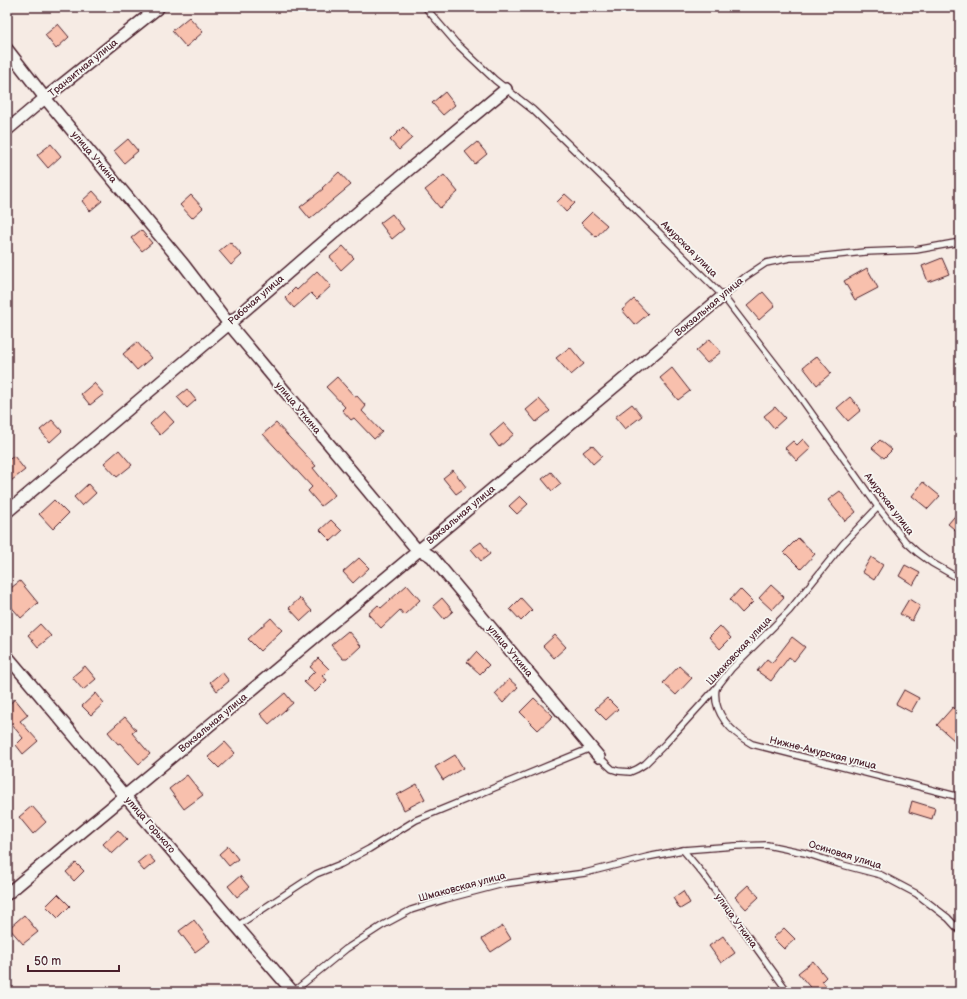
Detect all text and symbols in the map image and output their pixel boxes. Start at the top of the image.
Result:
street label: Транзитная улица [46,36,120,100]
street label: улица Уткина [69,129,119,185]
street label: Амурская улица [658,218,720,280]
street label: Рабочая улица [226,272,286,327]
street label: Вокзальная улица [672,275,746,339]
street label: улица Уткина [273,380,323,436]
street label: Амурская улица [861,470,916,538]
street label: Вокзальная улица [424,483,498,547]
street label: Шмаковская улица [704,614,774,688]
street label: улица Уткина [485,623,535,679]
street label: Вокзальная улица [176,691,250,755]
street label: Нижне-Амурская улица [768,734,878,772]
street label: улица Горького [122,794,178,856]
street label: Осиновая улица [807,838,883,872]
street label: Шмаковская улица [417,870,507,904]
street label: улица Уткина [712,892,760,950]
scale bar [28,947,119,973]
text: 50 m [34,954,61,969]

